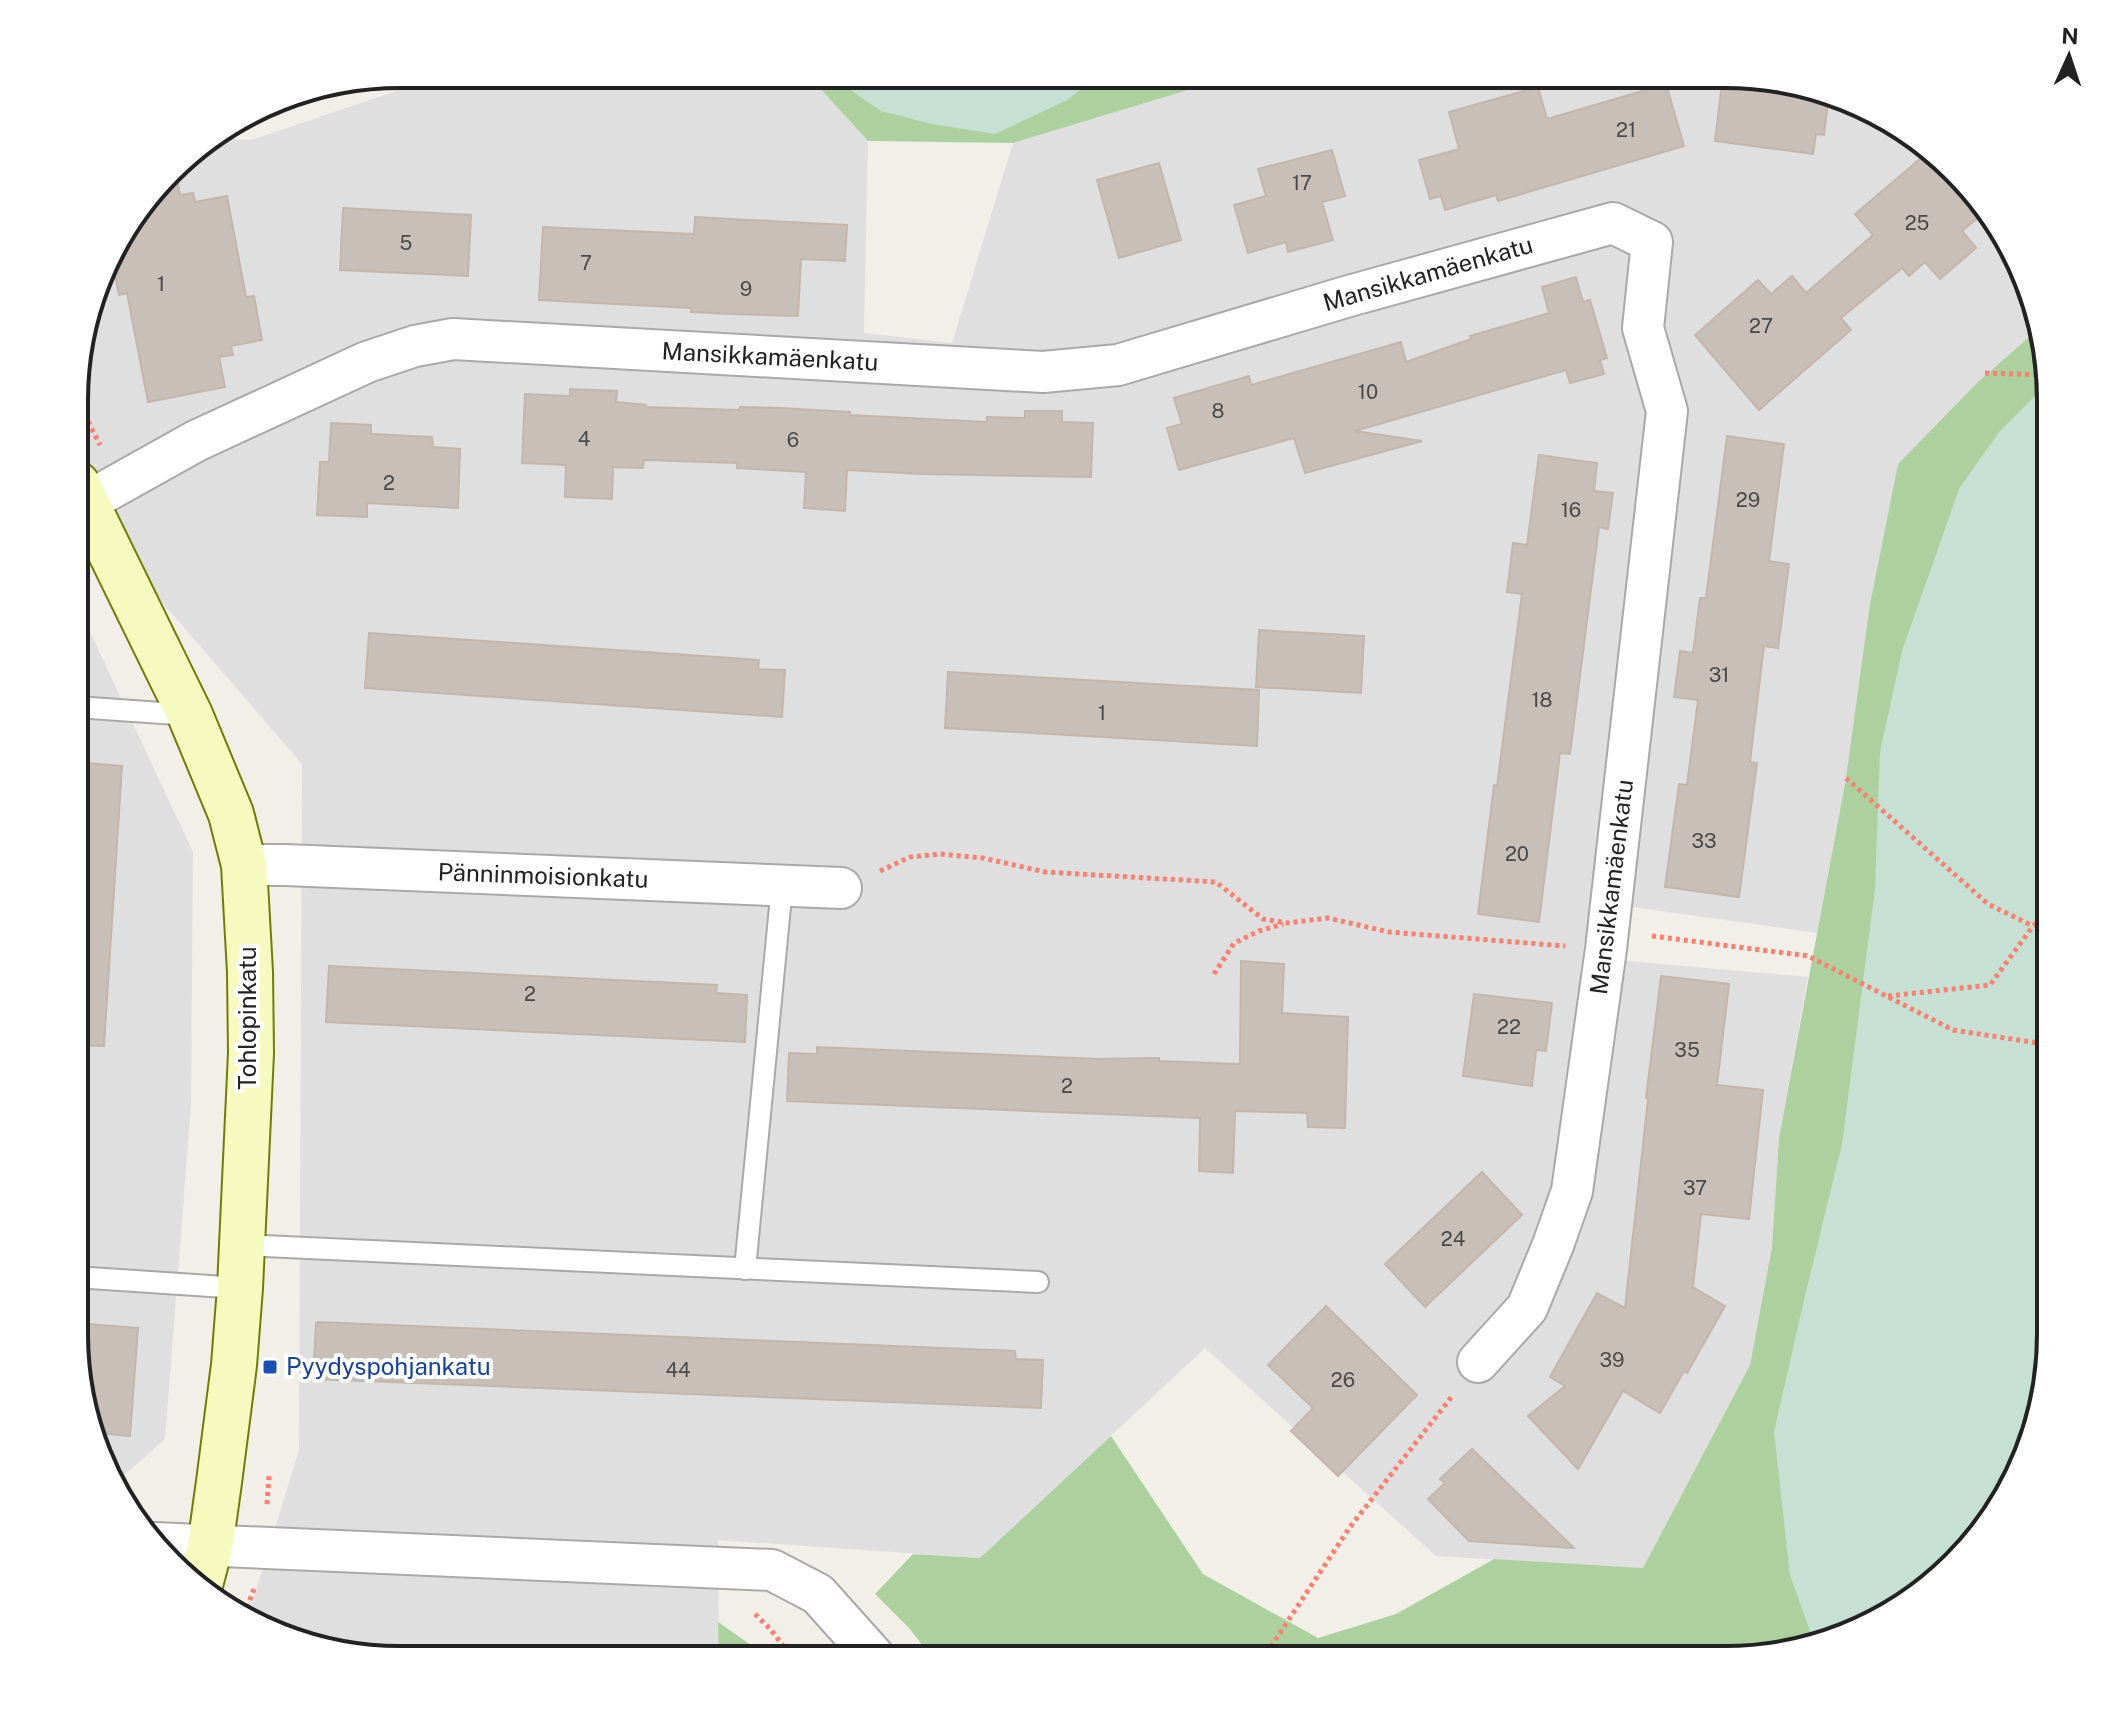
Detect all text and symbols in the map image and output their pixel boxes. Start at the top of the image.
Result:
north arrow [2029,16,2109,96]
text: N [2061,23,2079,49]
house number: 21 [1616,118,1636,142]
house number: 17 [1292,171,1312,195]
house number: 25 [1905,211,1929,235]
street label: Mansikkamäenkatu [1320,230,1536,316]
house number: 5 [400,231,412,255]
house number: 7 [580,251,592,275]
house number: 1 [157,272,165,296]
house number: 9 [740,277,752,301]
house number: 27 [1749,314,1773,338]
street label: Mansikkamäenkatu [661,336,879,376]
house number: 10 [1358,380,1378,404]
house number: 8 [1212,399,1224,423]
house number: 4 [578,427,590,451]
house number: 6 [787,428,799,452]
house number: 2 [383,471,395,495]
house number: 29 [1736,488,1760,512]
house number: 16 [1561,498,1581,522]
house number: 31 [1709,663,1729,687]
house number: 18 [1531,688,1553,712]
house number: 1 [1098,701,1106,725]
street label: Mansikkamäenkatu [1584,778,1638,996]
house number: 33 [1691,829,1717,853]
house number: 20 [1505,842,1529,866]
street label: Pänninmoisionkatu [437,857,649,893]
street label: Tohlopinkatu [233,946,261,1090]
house number: 2 [524,982,536,1006]
house number: 22 [1497,1015,1521,1039]
house number: 35 [1674,1038,1700,1062]
house number: 2 [1061,1074,1073,1098]
house number: 37 [1683,1176,1707,1200]
house number: 24 [1441,1227,1465,1251]
house number: 39 [1600,1348,1624,1372]
place label: Pyydyspohjankatu [286,1352,491,1380]
marker: Pyydyspohjankatu [261,1358,279,1376]
house number: 44 [665,1358,691,1382]
house number: 26 [1331,1368,1355,1392]

